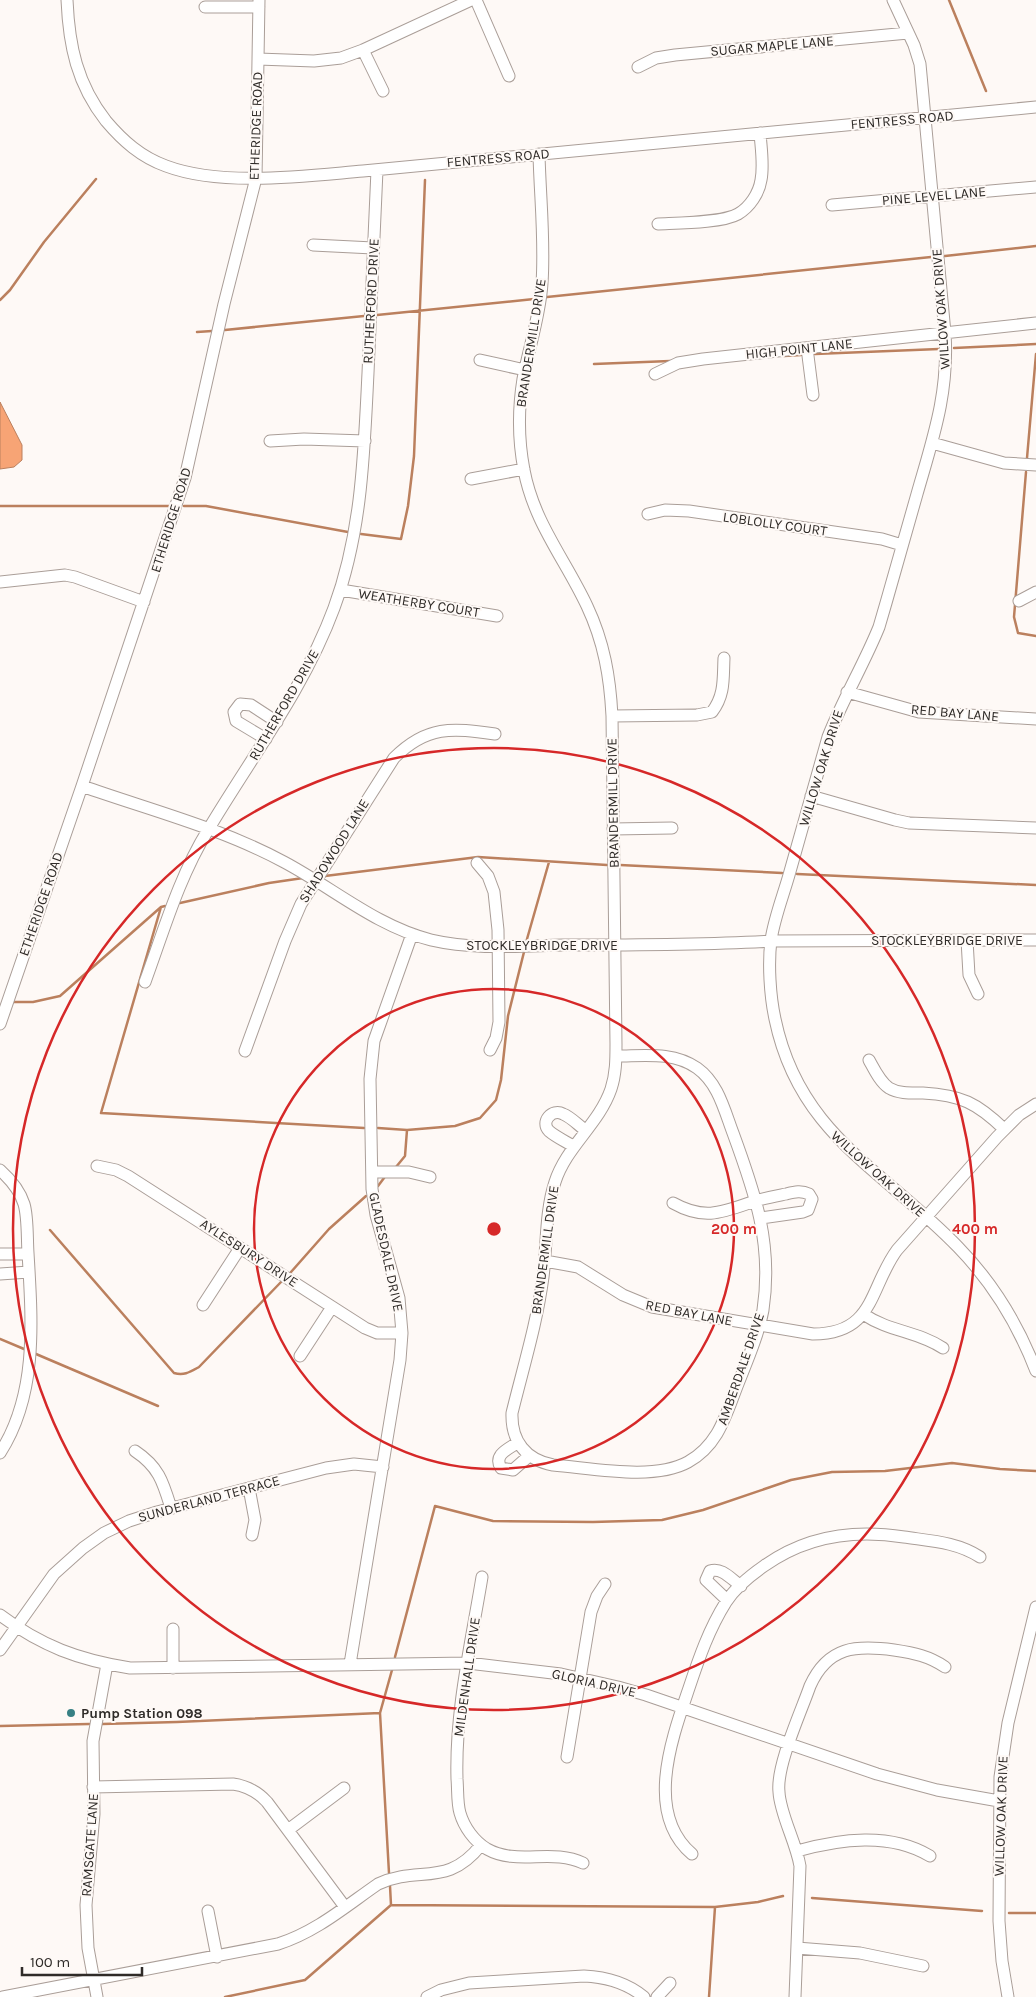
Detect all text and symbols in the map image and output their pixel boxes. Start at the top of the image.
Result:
street label: SUGAR MAPLE LANE [710,32,834,60]
street label: ETHERIDGE ROAD [246,71,266,181]
street label: FENTRESS ROAD [850,107,954,133]
street label: FENTRESS ROAD [446,145,550,171]
street label: PINE LEVEL LANE [881,183,987,209]
street label: RUTHERFORD DRIVE [359,238,383,364]
street label: WILLOW OAK DRIVE [928,248,954,370]
street label: BRANDERMILL DRIVE [512,277,550,409]
street label: HIGH POINT LANE [745,335,853,363]
street label: ETHERIDGE ROAD [147,465,195,575]
street label: LOBLOLLY COURT [722,508,828,540]
street label: WEATHERBY COURT [357,585,481,621]
street label: RUTHERFORD DRIVE [245,646,323,764]
street label: RED BAY LANE [910,701,1000,725]
street label: WILLOW OAK DRIVE [795,708,847,828]
street label: BRANDERMILL DRIVE [603,738,623,868]
street label: SHADOWOOD LANE [295,796,373,906]
street label: ETHERIDGE ROAD [15,850,67,958]
street label: STOCKLEYBRIDGE DRIVE [871,932,1023,949]
street label: STOCKLEYBRIDGE DRIVE [466,937,618,954]
street label: WILLOW OAK DRIVE [827,1127,929,1221]
street label: BRANDERMILL DRIVE [528,1184,562,1316]
street label: GLADESDALE DRIVE [365,1191,407,1313]
street label: AYLESBURY DRIVE [197,1215,301,1291]
centre of rings [485,1220,503,1238]
text: 200 m [711,1220,757,1238]
text: 400 m [952,1220,998,1238]
street label: RED BAY LANE [644,1296,734,1330]
street label: AMBERDALE DRIVE [714,1311,768,1427]
street label: SUNDERLAND TERRACE [136,1472,282,1526]
street label: MILDENHALL DRIVE [450,1616,484,1738]
street label: GLORIA DRIVE [550,1665,638,1701]
place label: Pump Station 098 [81,1705,203,1722]
marker: Pump Station 098 [65,1707,77,1719]
street label: WILLOW OAK DRIVE [990,1755,1012,1877]
street label: RAMSGATE LANE [78,1793,102,1897]
scale bar [22,1944,142,1976]
text: 100 m [30,1953,70,1971]

